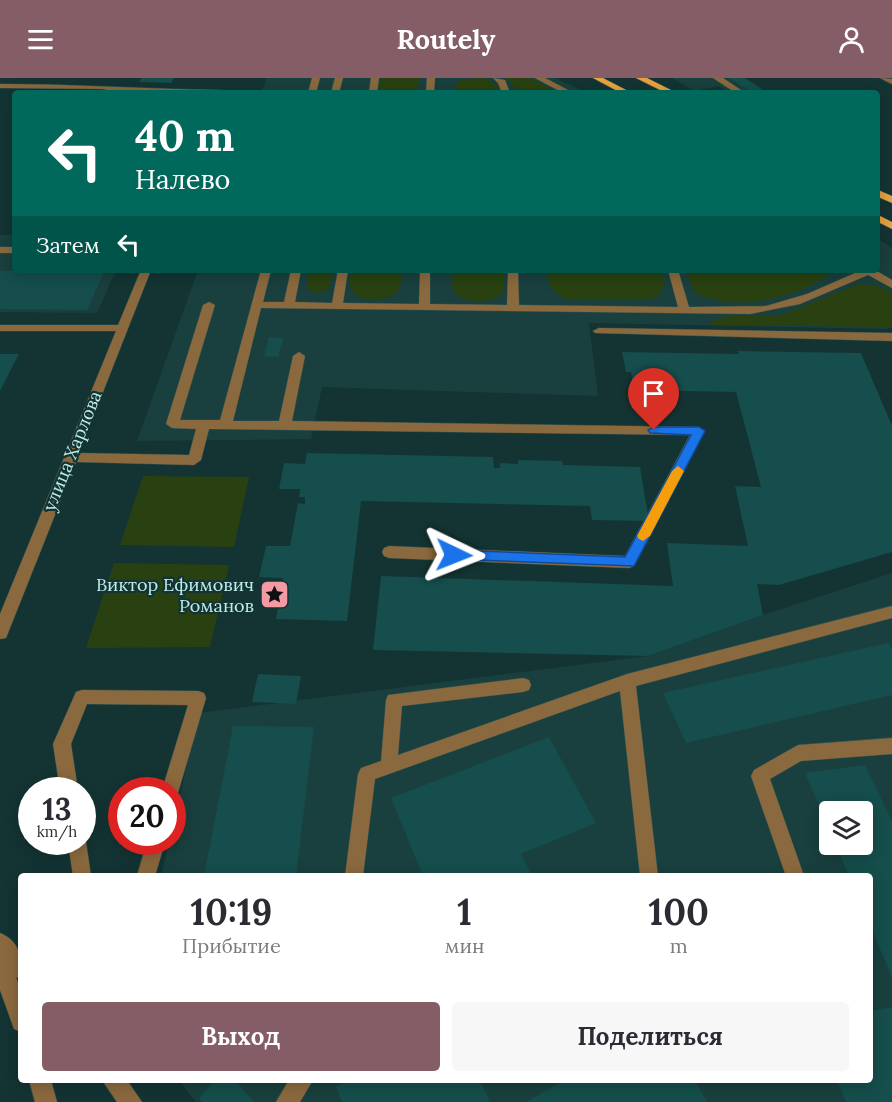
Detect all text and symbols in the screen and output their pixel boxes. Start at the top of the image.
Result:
text: Routely [397,22,495,56]
icon: menu [24,23,57,56]
icon: person [835,23,868,56]
text: 40 m [135,109,234,163]
icon: left [36,114,114,192]
text: Налево [135,162,230,196]
icon: left [112,228,145,261]
text: Затем [36,231,100,259]
pin [628,368,679,430]
icon: arrive [637,377,670,410]
street label: улица Харлова [37,387,107,515]
position arrow [422,523,486,587]
place label: Виктор Ефимович Романов [96,573,254,617]
place icon: Виктор Ефимович Романов [259,578,291,610]
speed limit sign: 20 [108,777,186,855]
text: 13 [43,790,71,828]
map controls [819,801,873,855]
button: layers [819,801,873,855]
text: km/h [37,822,77,841]
text: 10:19 [190,889,272,935]
text: 1 [457,889,472,935]
text: 100 [649,889,709,935]
text: Прибытие [182,933,281,958]
text: мин [445,933,485,958]
text: m [670,933,688,958]
button: Выход [42,1002,440,1071]
button: Поделиться [452,1002,849,1071]

